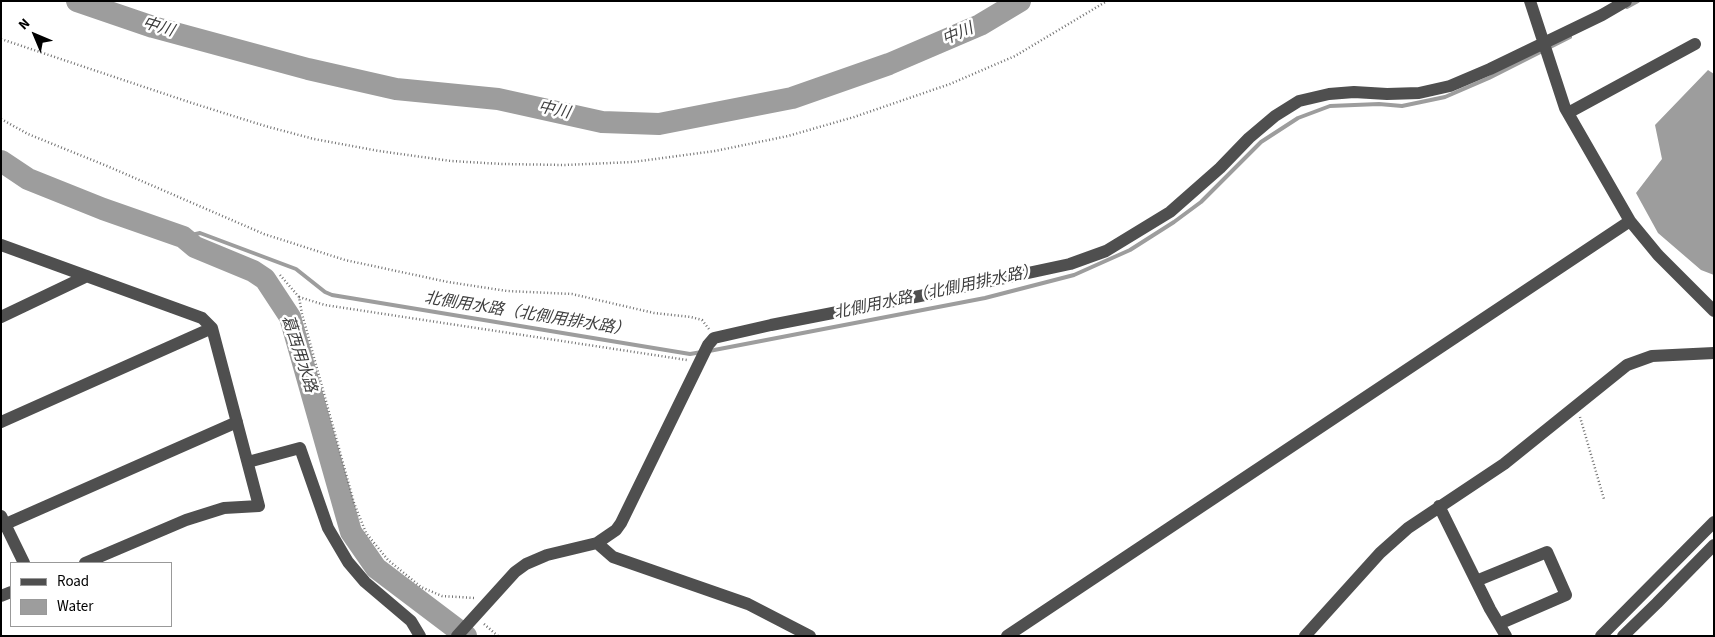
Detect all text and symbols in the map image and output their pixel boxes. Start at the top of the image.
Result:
north arrow [10,10,60,60]
text: N [14,14,35,35]
water label: 中川 [140,14,176,42]
water label: 中川 [940,20,976,50]
water label: 中川 [536,98,572,124]
water label: 北側用水路（北側用排水路） [832,262,1040,324]
water label: 北側用水路（北側用排水路） [423,289,631,341]
water label: 葛西用水路 [277,313,319,395]
legend [10,562,172,627]
text: Road [57,571,89,592]
text: Water [57,596,93,617]

